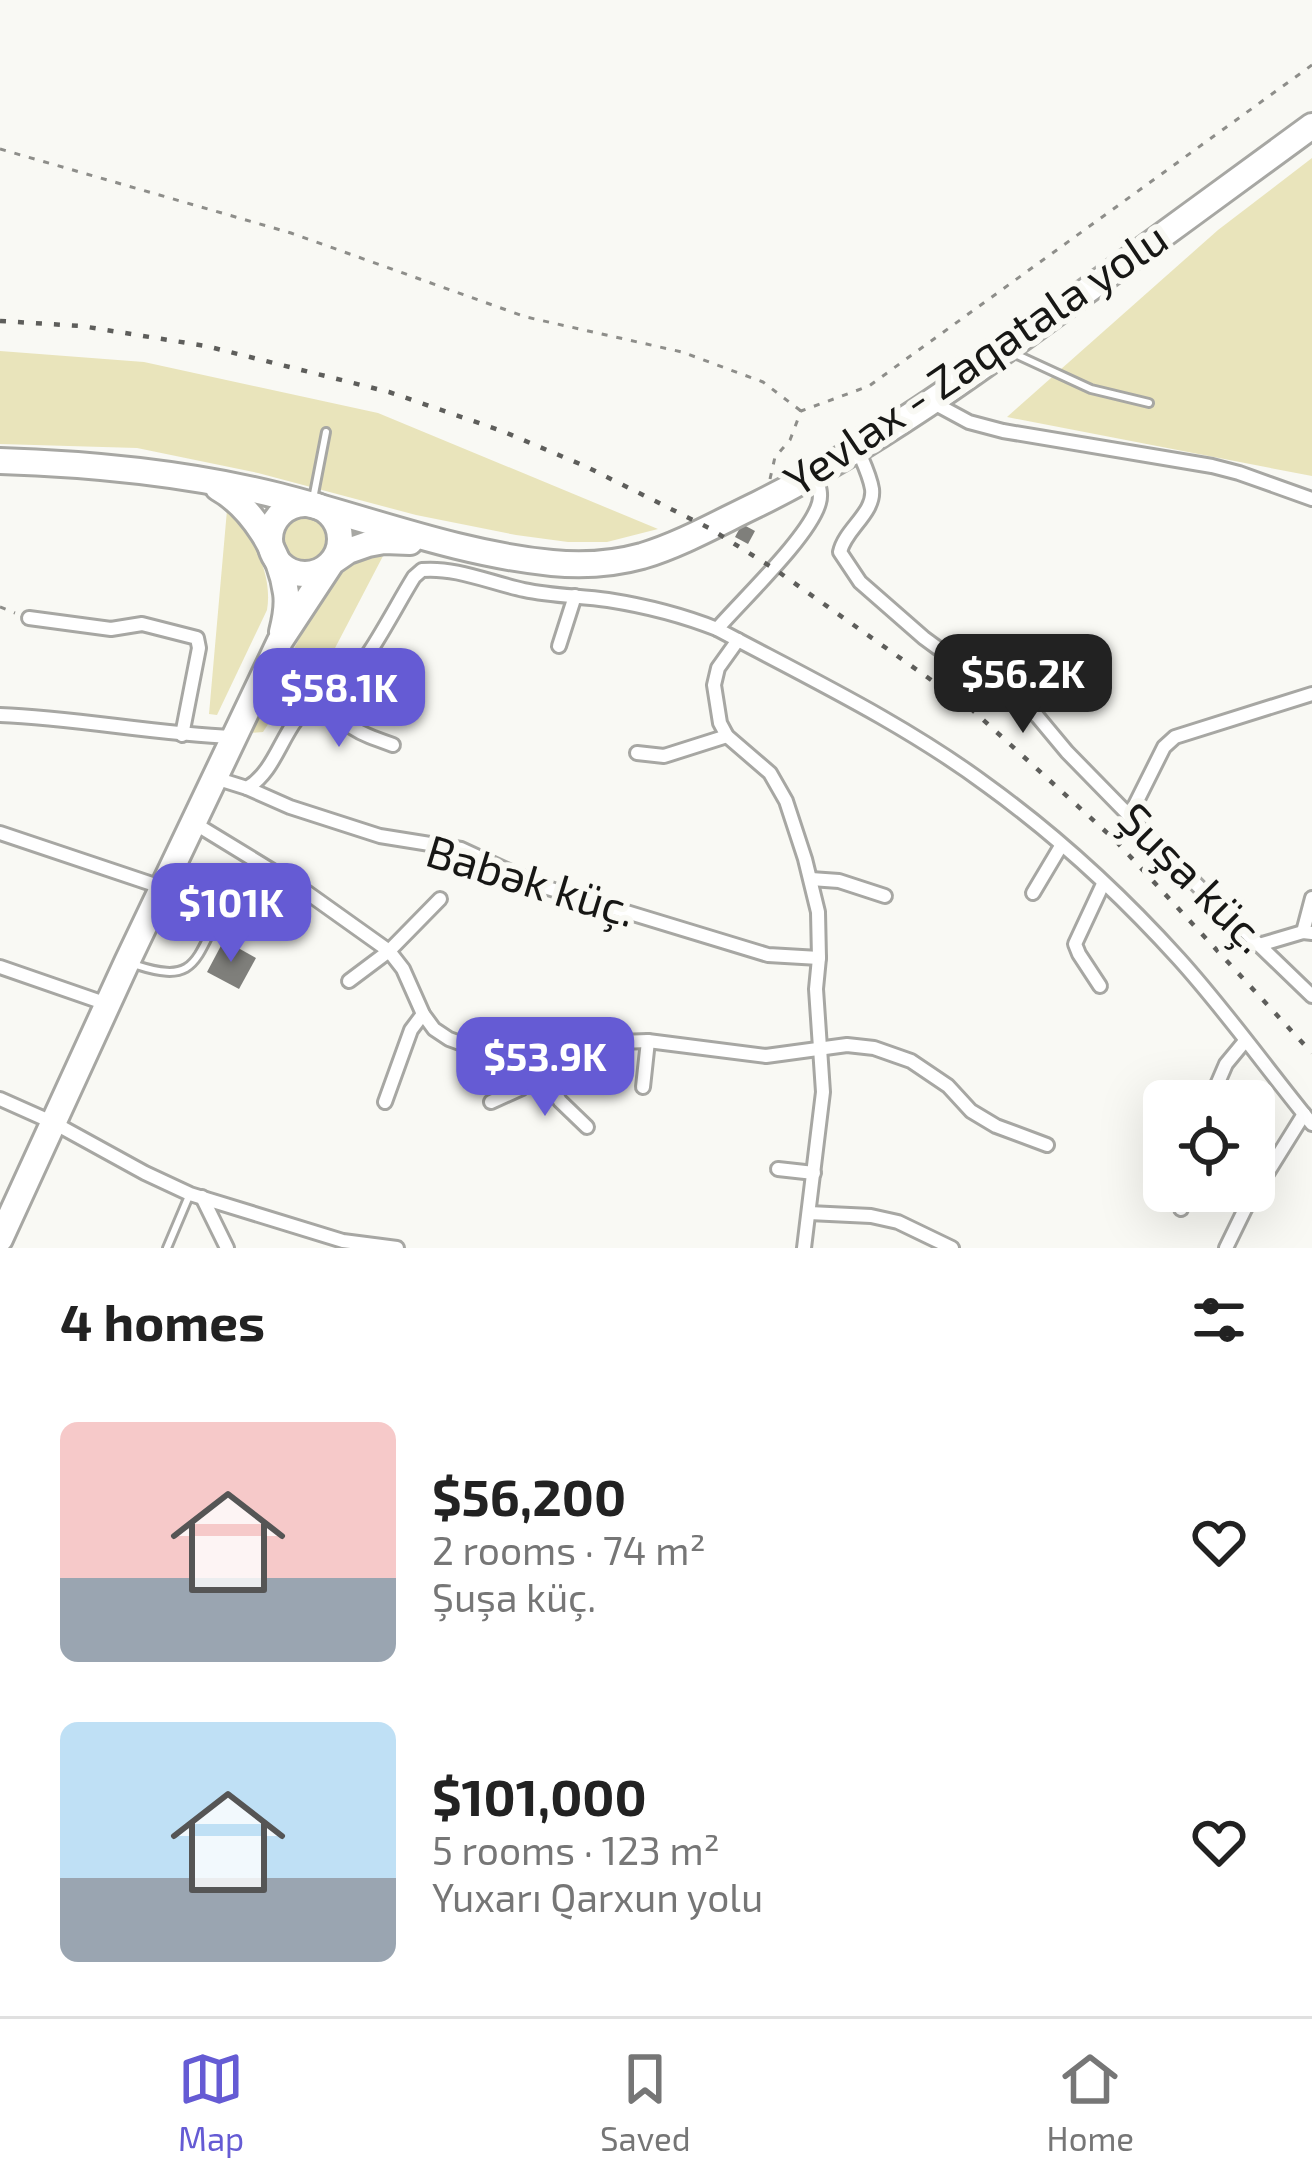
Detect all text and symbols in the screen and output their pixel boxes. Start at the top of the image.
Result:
street label: Yevlax - Zaqatala yolu [773,209,1177,506]
pin: $56.2K [925,634,1121,736]
pin: $58.1K [241,648,437,750]
text: $56.2K [961,649,1085,696]
text: $58.1K [280,663,398,710]
street label: Şuşa küç. [1106,791,1280,965]
street label: Babək küç. [420,822,643,939]
pin: $101K [147,863,315,965]
text: $101K [178,878,284,925]
pin: $53.9K [447,1017,643,1119]
text: $53.9K [483,1032,607,1079]
map controls [1143,1080,1275,1212]
button: locate [1143,1080,1275,1212]
icon: filters [1186,1287,1252,1353]
text: 4 homes [60,1290,265,1351]
text: $56,200 [432,1465,626,1526]
icon: home [156,1470,300,1614]
icon: heart [1186,1509,1252,1575]
text: 2 rooms · 74 m² [432,1526,706,1573]
text: Şuşa küç. [432,1573,596,1620]
text: $101,000 [432,1765,647,1826]
icon: home [156,1770,300,1914]
icon: heart [1186,1809,1252,1875]
text: 5 rooms · 123 m² [432,1826,720,1873]
text: Yuxarı Qarxun yolu [432,1873,763,1920]
tab: Map [178,2046,244,2158]
tab: Saved [600,2046,691,2158]
tab: Home [1047,2046,1134,2158]

